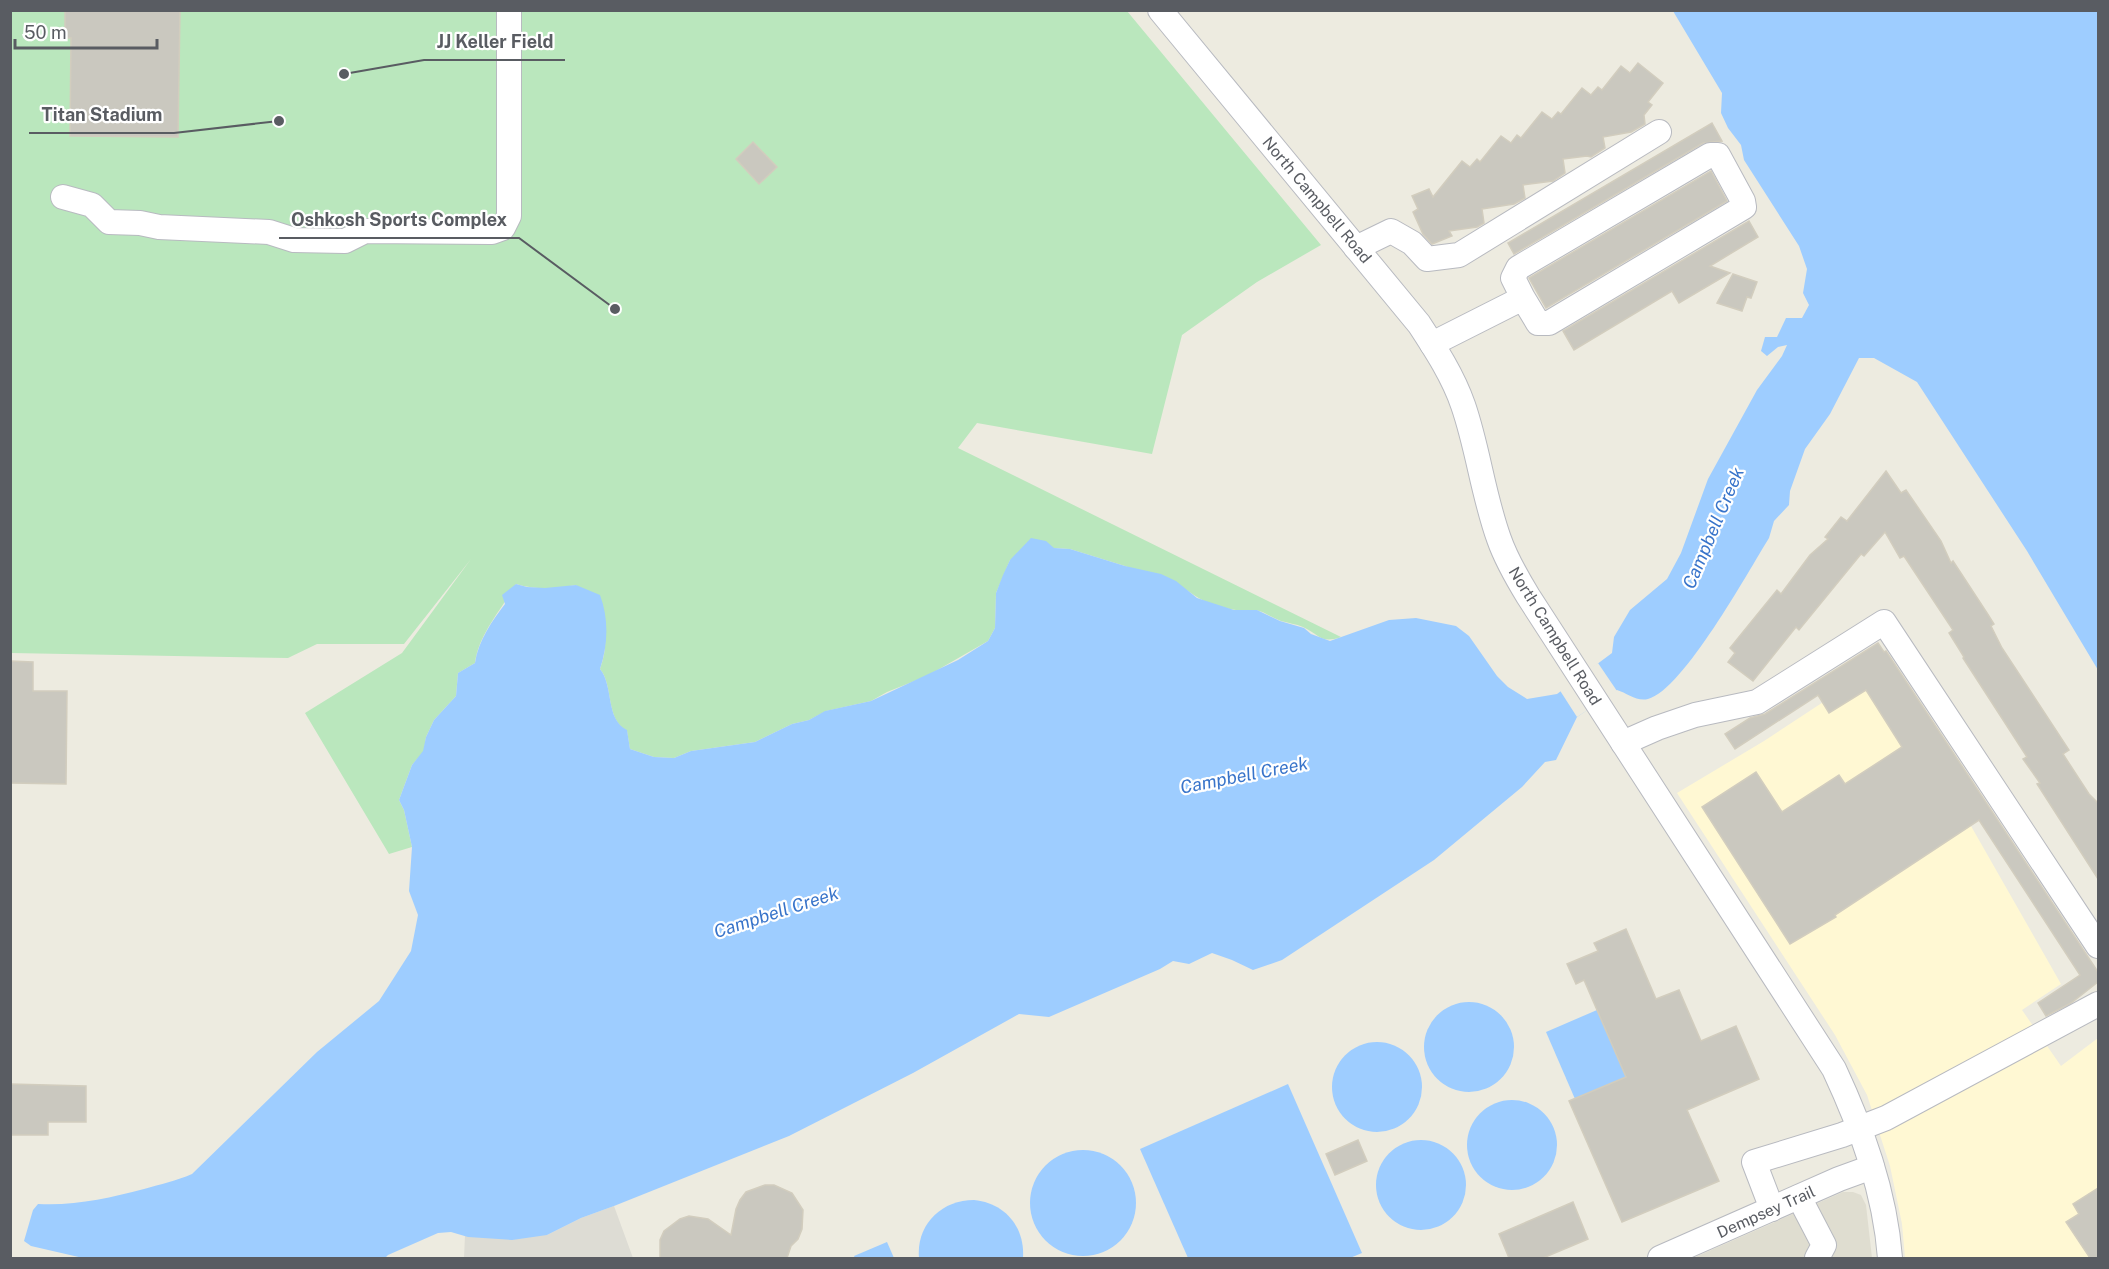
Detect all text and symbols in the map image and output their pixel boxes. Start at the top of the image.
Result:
scale bar [15,12,158,50]
text: 50 m [24,22,67,43]
callout: JJ Keller Field [424,24,565,60]
text: JJ Keller Field [437,31,553,52]
callout: Titan Stadium [29,97,174,133]
text: Titan Stadium [42,104,162,125]
street label: North Campbell Road [1259,133,1375,267]
callout: Oshkosh Sports Complex [279,202,519,238]
text: Oshkosh Sports Complex [291,209,507,230]
water label: Campbell Creek [1678,464,1748,592]
street label: North Campbell Road [1505,563,1605,709]
water label: Campbell Creek [1178,752,1310,798]
water label: Campbell Creek [711,882,841,942]
street label: Dempsey Trail [1714,1182,1818,1242]

